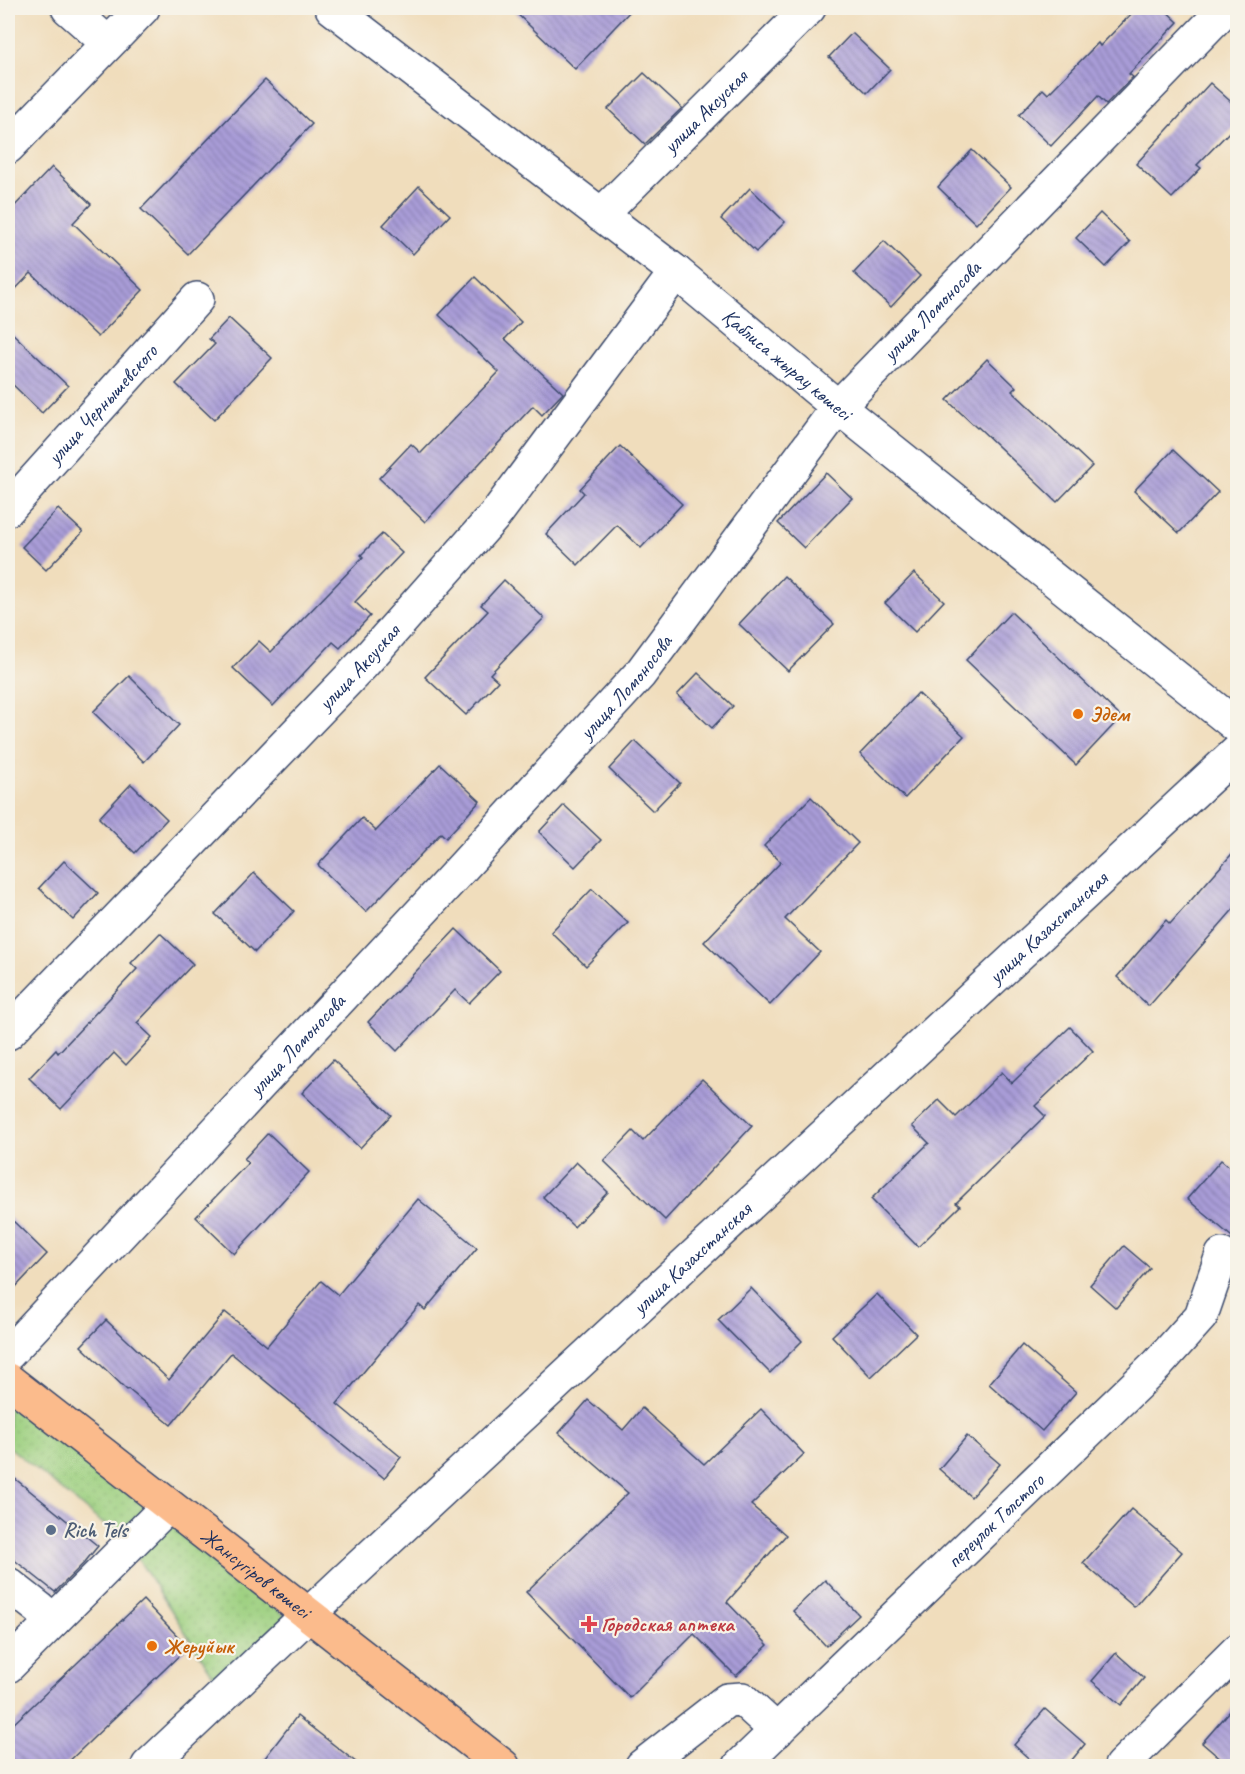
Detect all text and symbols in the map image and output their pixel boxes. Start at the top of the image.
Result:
street label: улица Аксуская [656,63,754,160]
street label: улица Ломоносова [876,254,987,368]
street label: Қаблиса жырау көшесі [717,303,859,428]
street label: улица Чернышевского [40,338,164,471]
street label: улица Аксуская [311,617,406,717]
street label: улица Ломоносова [572,628,678,746]
place label: Эдем [1090,701,1131,727]
marker: Эдем [1071,707,1085,721]
street label: улица Казахстанская [982,865,1114,990]
street label: улица Ломоносова [242,988,352,1103]
street label: улица Казахстанская [625,1196,758,1321]
street label: переулок Толстого [941,1467,1051,1574]
place label: Rich Tels [63,1517,130,1543]
street label: Жансүгіров көшесі [195,1522,318,1626]
marker: Rich Tels [44,1523,58,1537]
place label: Городская аптека [601,1611,735,1637]
marker: Городская аптека [582,1617,596,1631]
place label: Жеруйык [164,1633,236,1660]
marker: Жеруйык [145,1639,159,1653]

